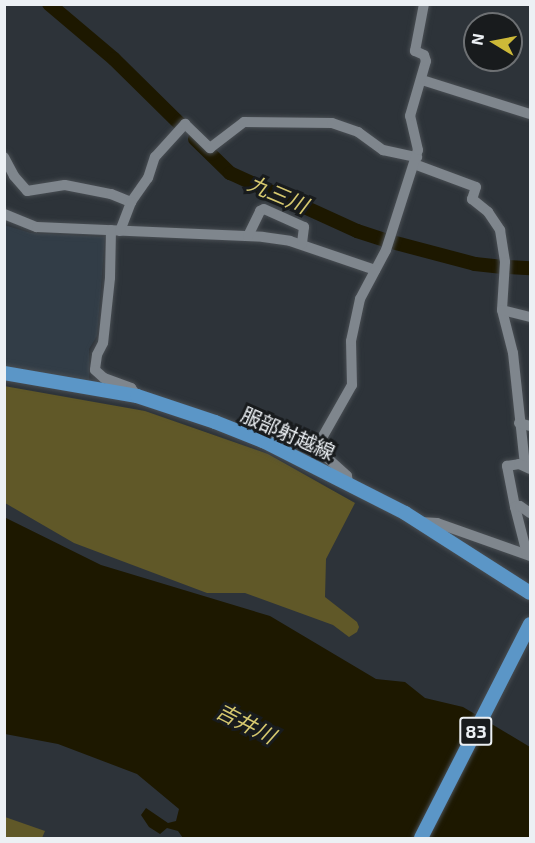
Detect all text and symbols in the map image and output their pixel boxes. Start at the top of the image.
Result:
north arrow [463,12,523,72]
text: N [466,32,487,46]
water label: 九三川 [244,170,312,218]
street label: 服部射越線 [237,402,339,464]
water label: 吉井川 [212,697,280,749]
road number: 83 [458,716,494,746]

